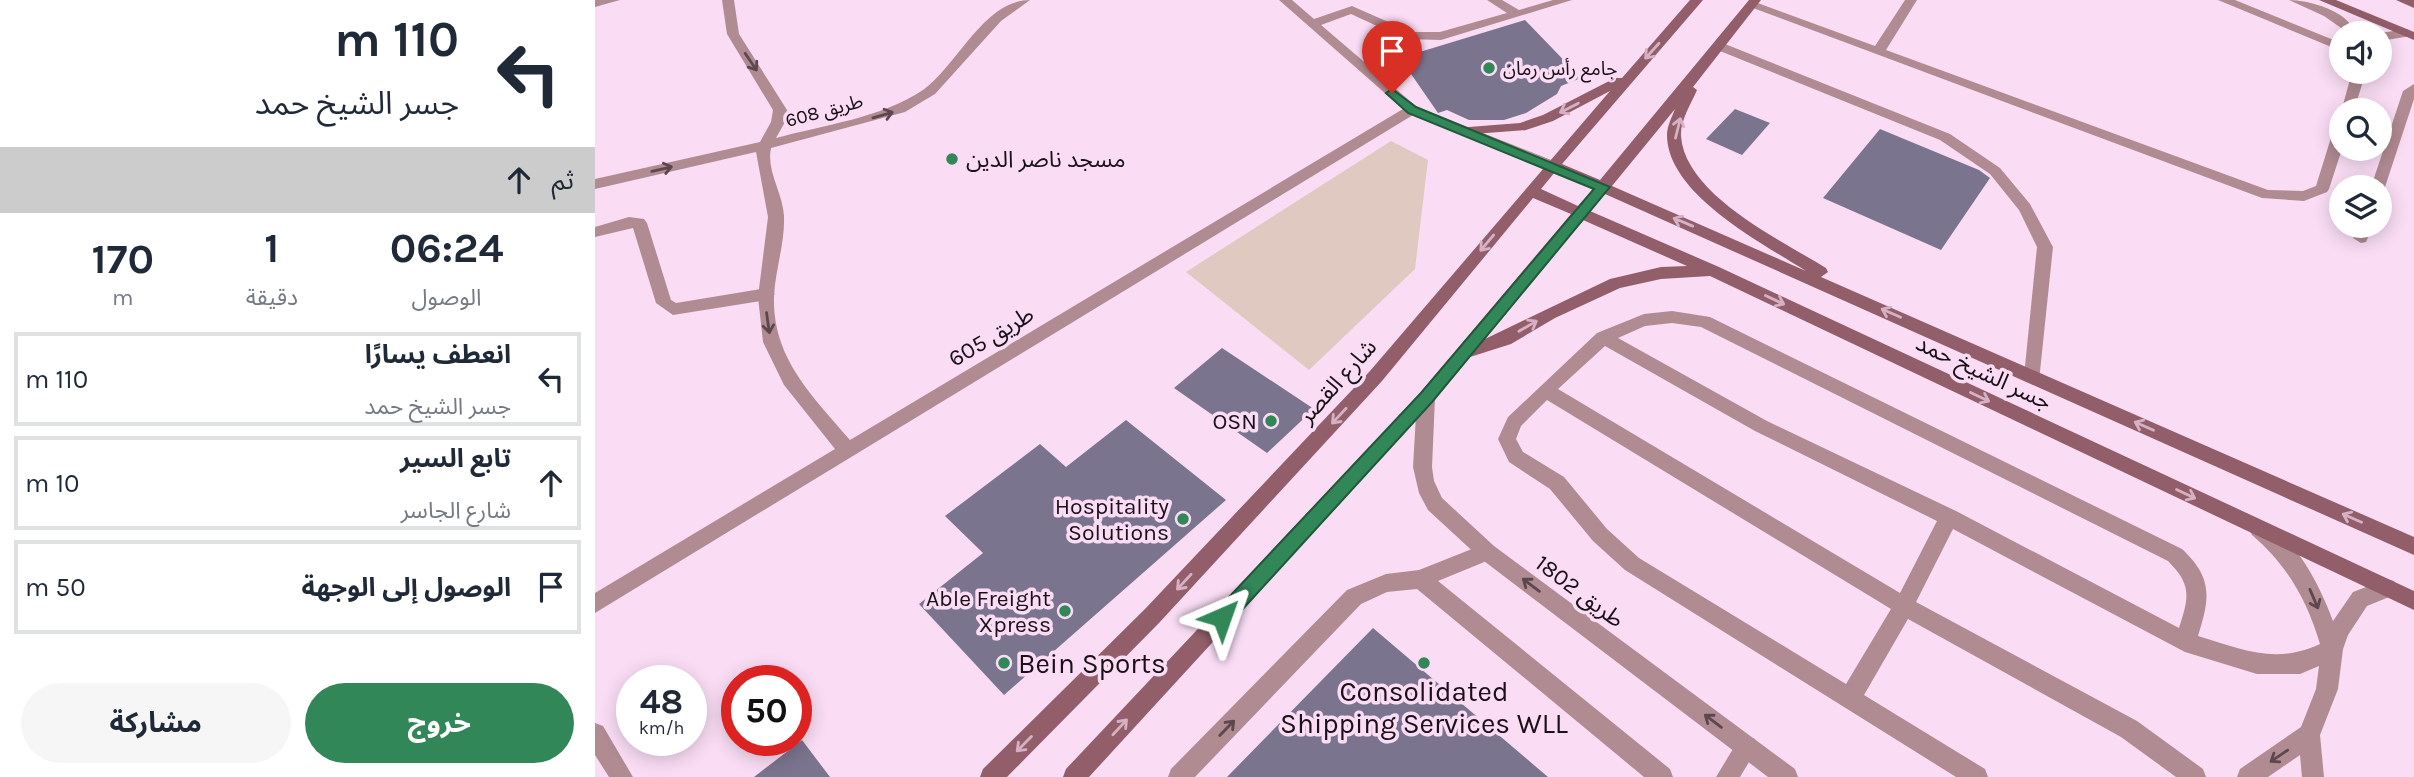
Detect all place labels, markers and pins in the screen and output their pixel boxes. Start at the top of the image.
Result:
pin [1362,21,1422,93]
place label: جامع رأس رمان [1503,58,1617,83]
marker: جامع رأس رمان [1481,60,1497,76]
place label: مسجد ناصر الدين [966,146,1126,173]
marker: مسجد ناصر الدين [944,151,960,167]
place label: OSN [1213,408,1257,435]
marker: OSN [1263,413,1279,429]
place label: Hospitality Solutions [1055,493,1169,546]
marker: Hospitality Solutions [1175,511,1191,527]
place label: Able Freight Xpress [926,585,1051,638]
marker: Able Freight Xpress [1057,603,1073,619]
place label: Bein Sports [1018,647,1166,680]
marker: Bein Sports [996,655,1012,671]
marker: Consolidated Shipping Services WLL [1416,655,1432,671]
place label: Consolidated Shipping Services WLL [1280,675,1568,740]

